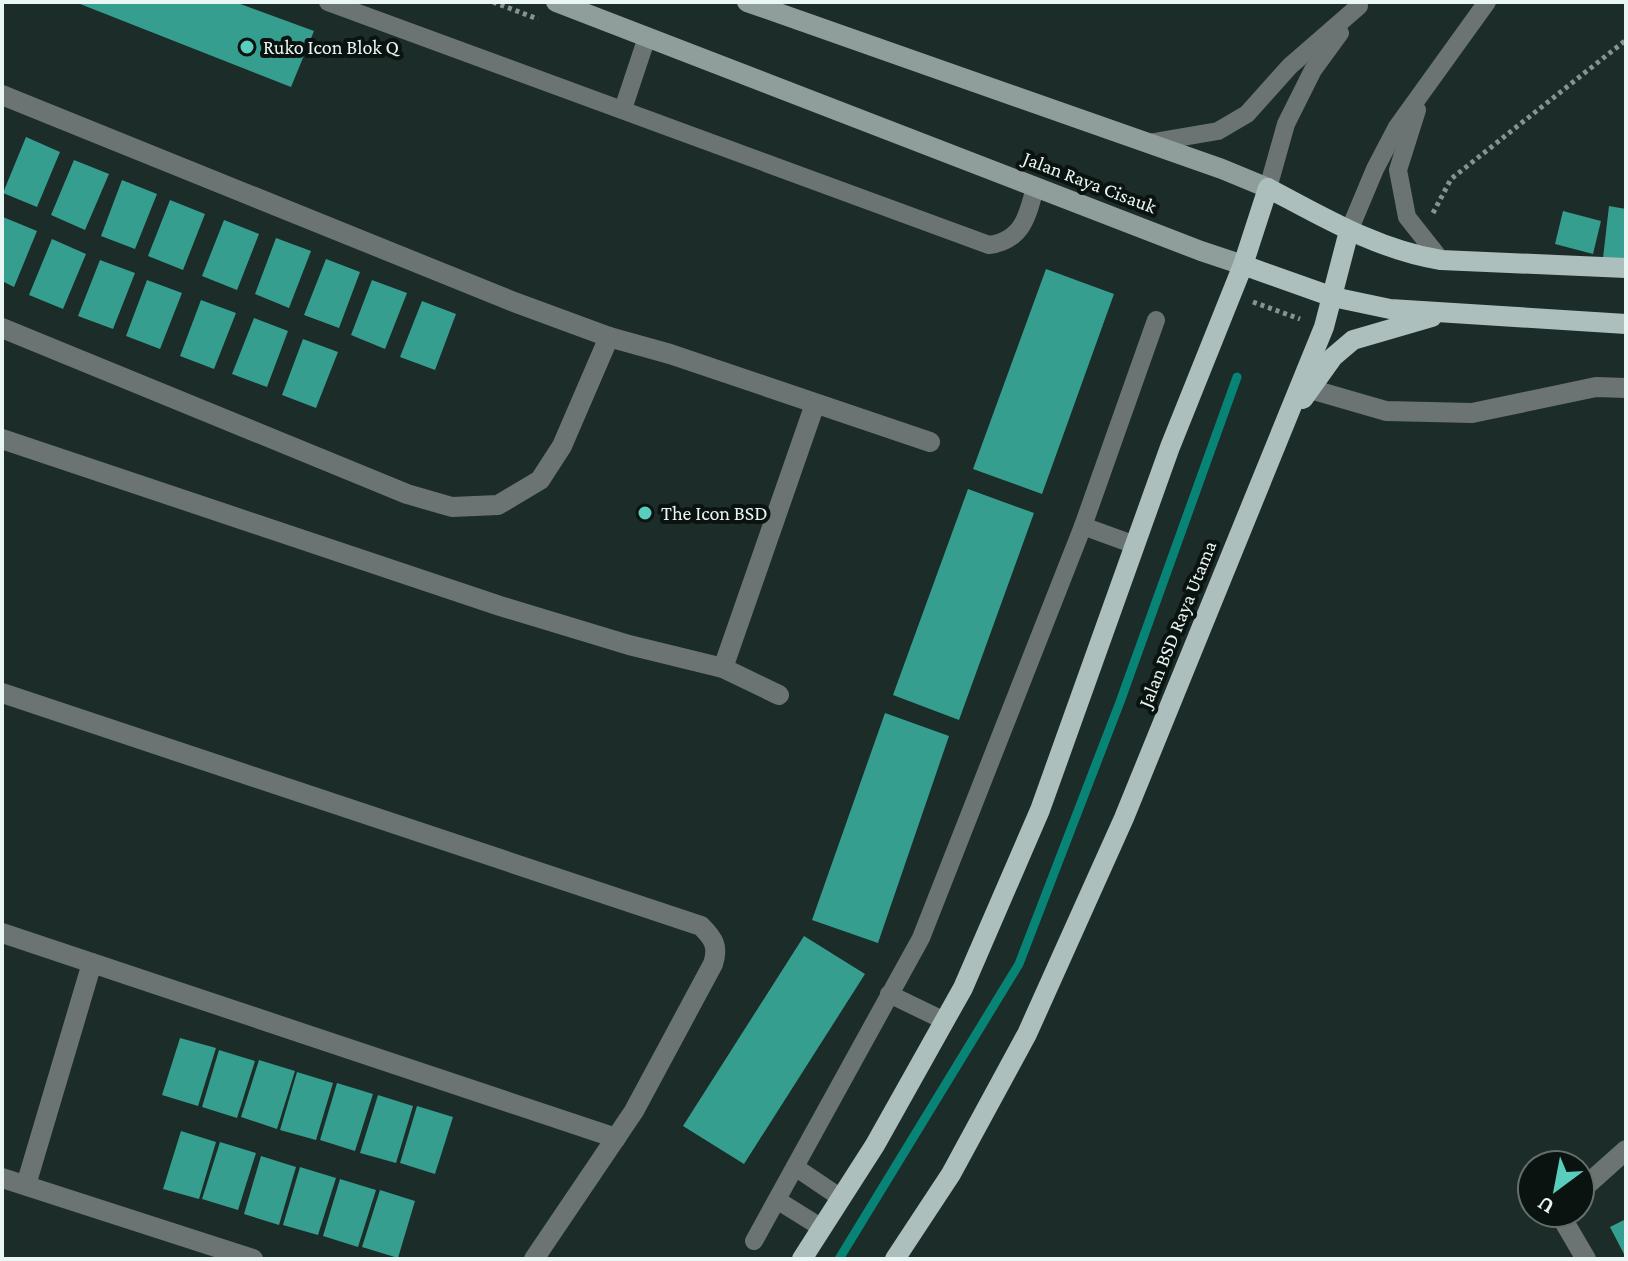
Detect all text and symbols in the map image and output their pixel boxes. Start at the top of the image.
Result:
place label: Ruko Icon Blok Q [263,36,401,58]
marker: Ruko Icon Blok Q [238,38,256,56]
street label: Jalan Raya Cisauk [1018,146,1160,219]
place label: The Icon BSD [661,502,767,524]
marker: The Icon BSD [636,504,654,522]
street label: Jalan BSD Raya Utama [1133,538,1221,713]
north arrow [1516,1149,1596,1229]
text: U [1533,1191,1559,1220]

